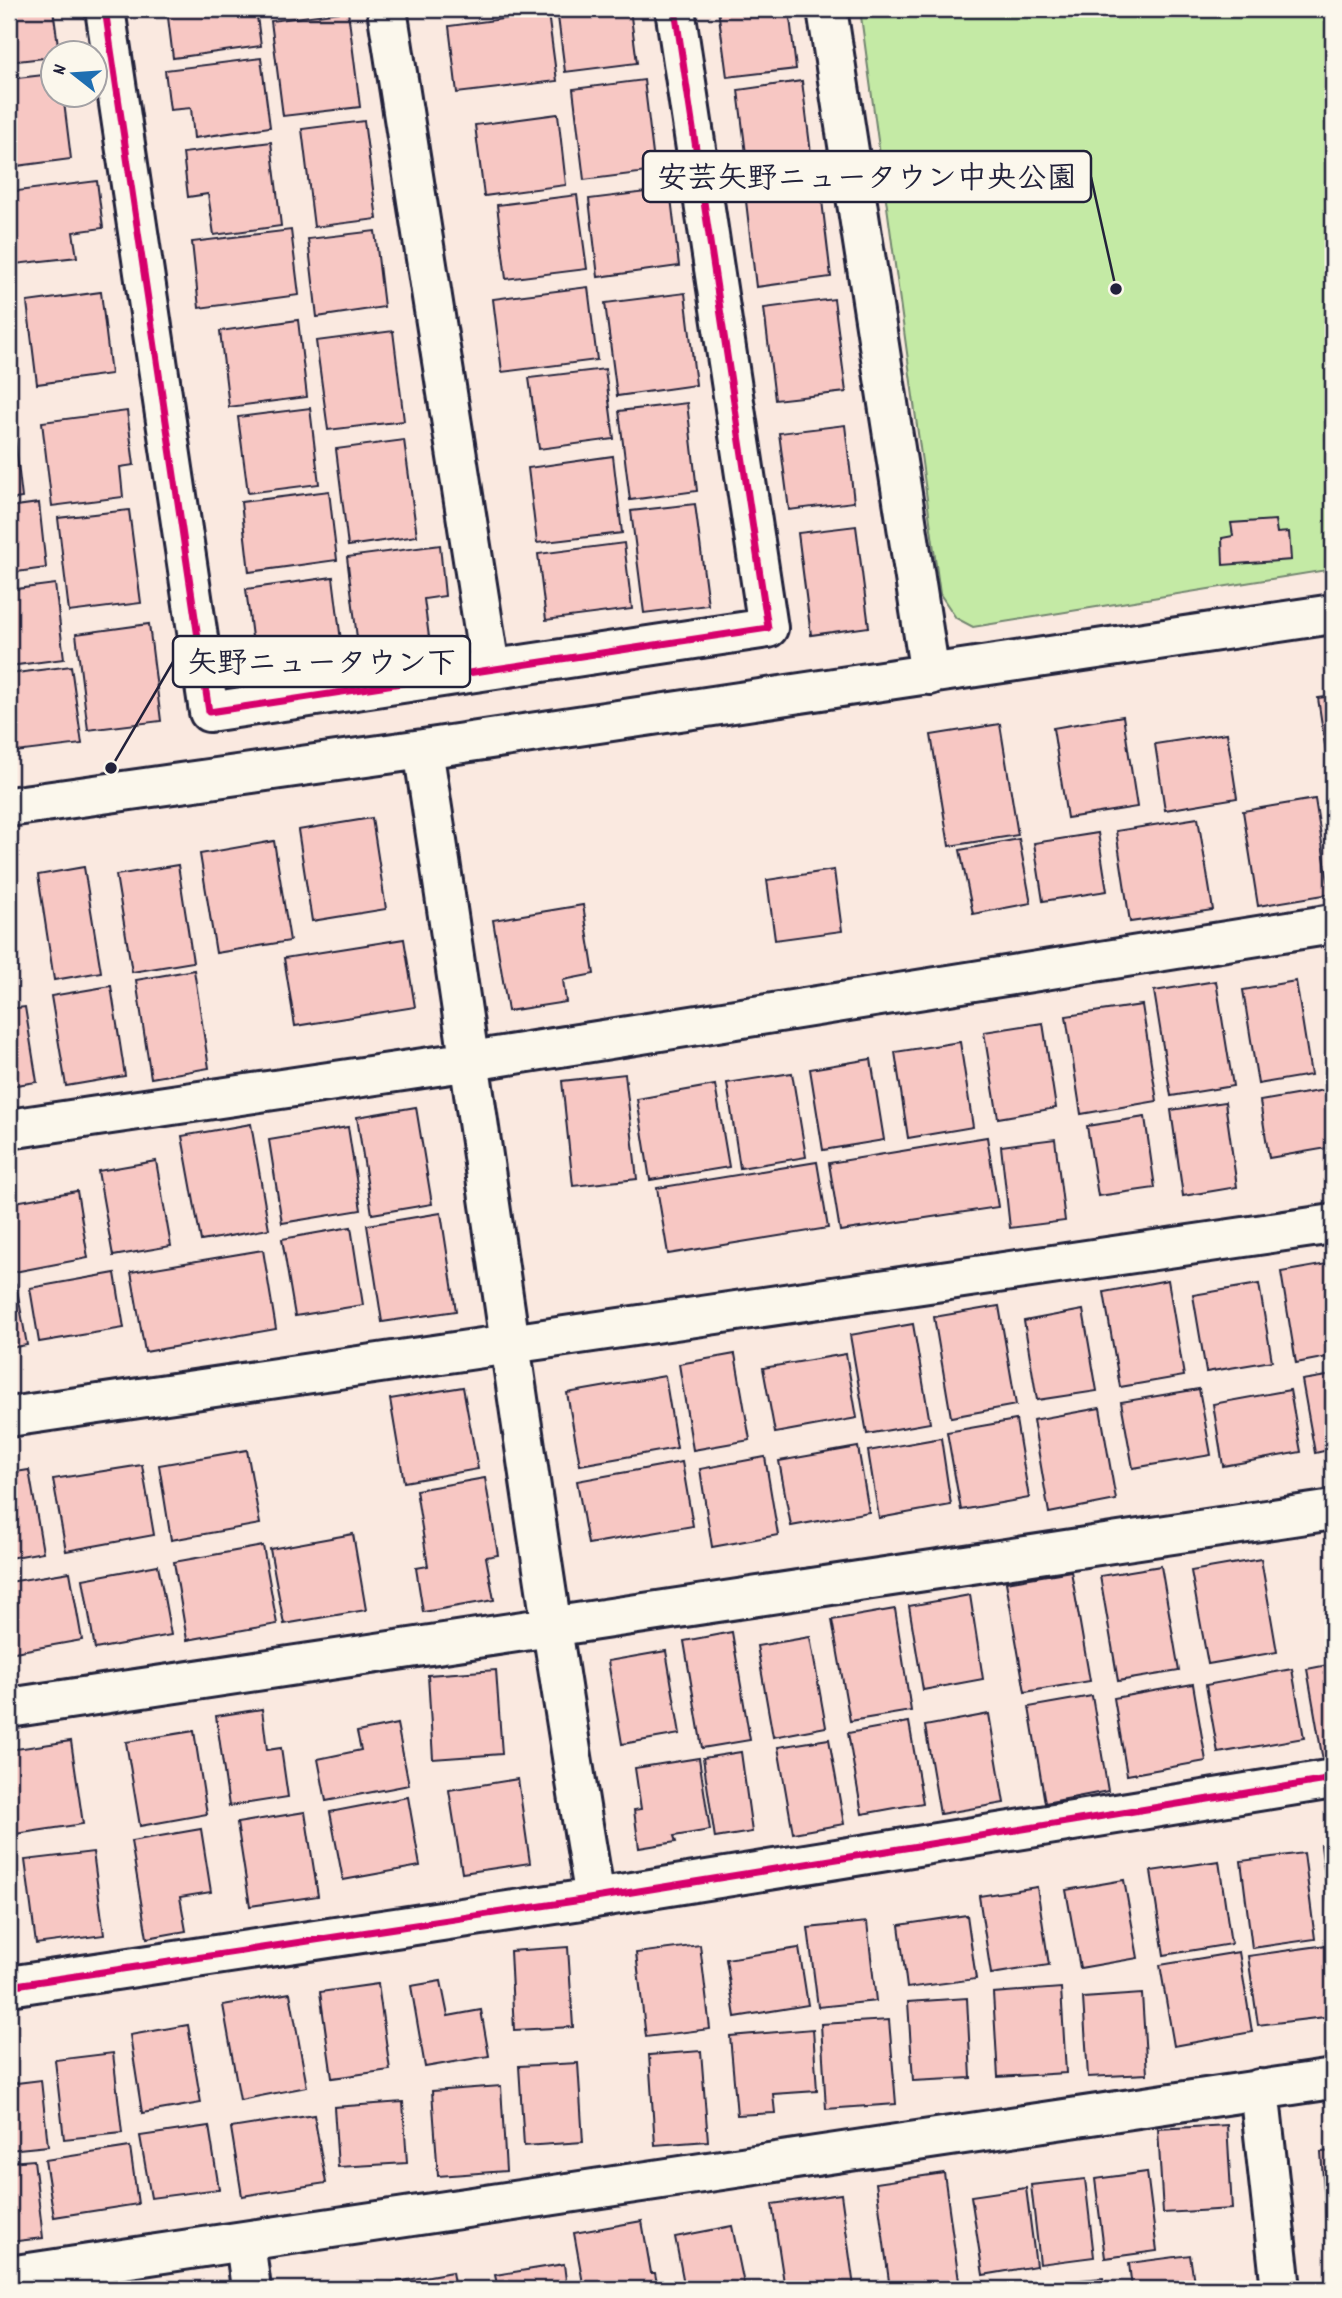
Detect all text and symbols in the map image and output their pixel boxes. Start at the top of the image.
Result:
north arrow [38,38,108,108]
text: N [47,62,75,78]
callout: 安芸矢野ニュータウン中央公園 [643,151,1091,202]
text: 安芸矢野ニュータウン中央公園 [657,160,1077,203]
callout: 矢野ニュータウン下 [173,636,470,687]
text: 矢野ニュータウン下 [187,645,457,688]

